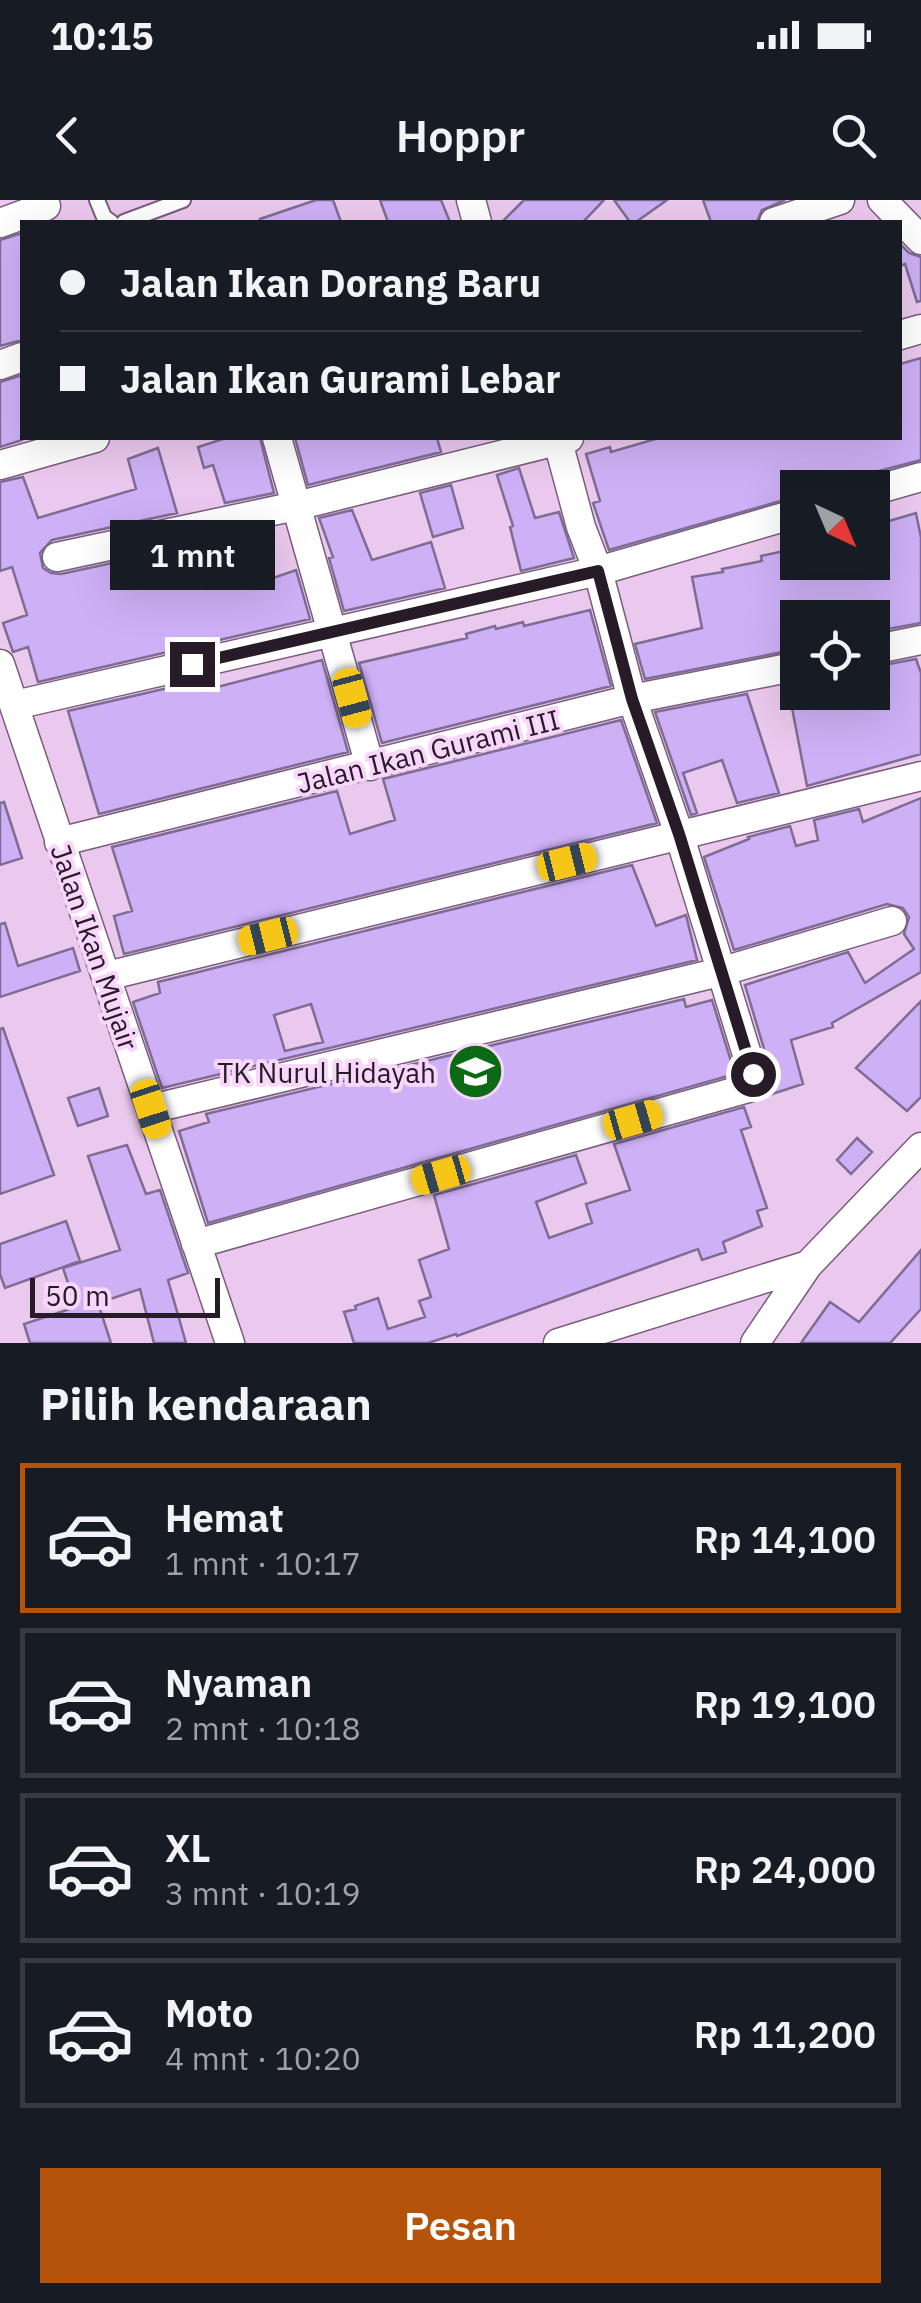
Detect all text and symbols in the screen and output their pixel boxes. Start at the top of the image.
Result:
text: 10:15 [50,11,154,60]
text: Hoppr [396,106,525,164]
icon: back [40,108,95,163]
icon: search [826,108,881,163]
text: Jalan Ikan Dorang Baru [120,258,541,307]
text: Jalan Ikan Gurami Lebar [120,354,561,403]
north arrow [780,470,890,580]
map controls [780,470,890,710]
callout: 1 mnt [110,519,274,589]
text: 1 mnt [150,534,235,576]
button: locate [780,600,890,710]
route end [170,642,215,687]
car [330,665,374,731]
street label: Jalan Ikan Gurami III [293,700,563,802]
street label: Jalan Ikan Mujair [42,839,148,1055]
car [534,840,600,884]
car [235,914,301,958]
school or university icon: TK Nurul Hidayah [445,1042,505,1102]
route start [731,1052,776,1097]
place label: TK Nurul Hidayah [217,1054,436,1091]
car [127,1076,175,1142]
car [600,1097,666,1143]
car [408,1152,474,1198]
scale bar [30,1273,220,1318]
text: 50 m [45,1277,110,1314]
text: Pilih kendaraan [40,1374,372,1432]
icon: car [45,1493,135,1583]
text: Hemat [165,1493,284,1542]
text: Rp 14,100 [694,1514,876,1563]
text: 1 mnt · 10:17 [165,1542,361,1584]
icon: car [45,1658,135,1748]
text: Nyaman [165,1658,312,1707]
text: Rp 19,100 [694,1679,876,1728]
text: 2 mnt · 10:18 [165,1707,361,1749]
icon: car [45,1823,135,1913]
text: XL [165,1823,211,1872]
text: Rp 24,000 [694,1844,876,1893]
text: 3 mnt · 10:19 [165,1872,361,1914]
icon: car [45,1988,135,2078]
text: Moto [165,1988,253,2037]
text: Rp 11,200 [694,2009,876,2058]
text: 4 mnt · 10:20 [165,2037,361,2079]
button: Pesan [40,2168,881,2283]

